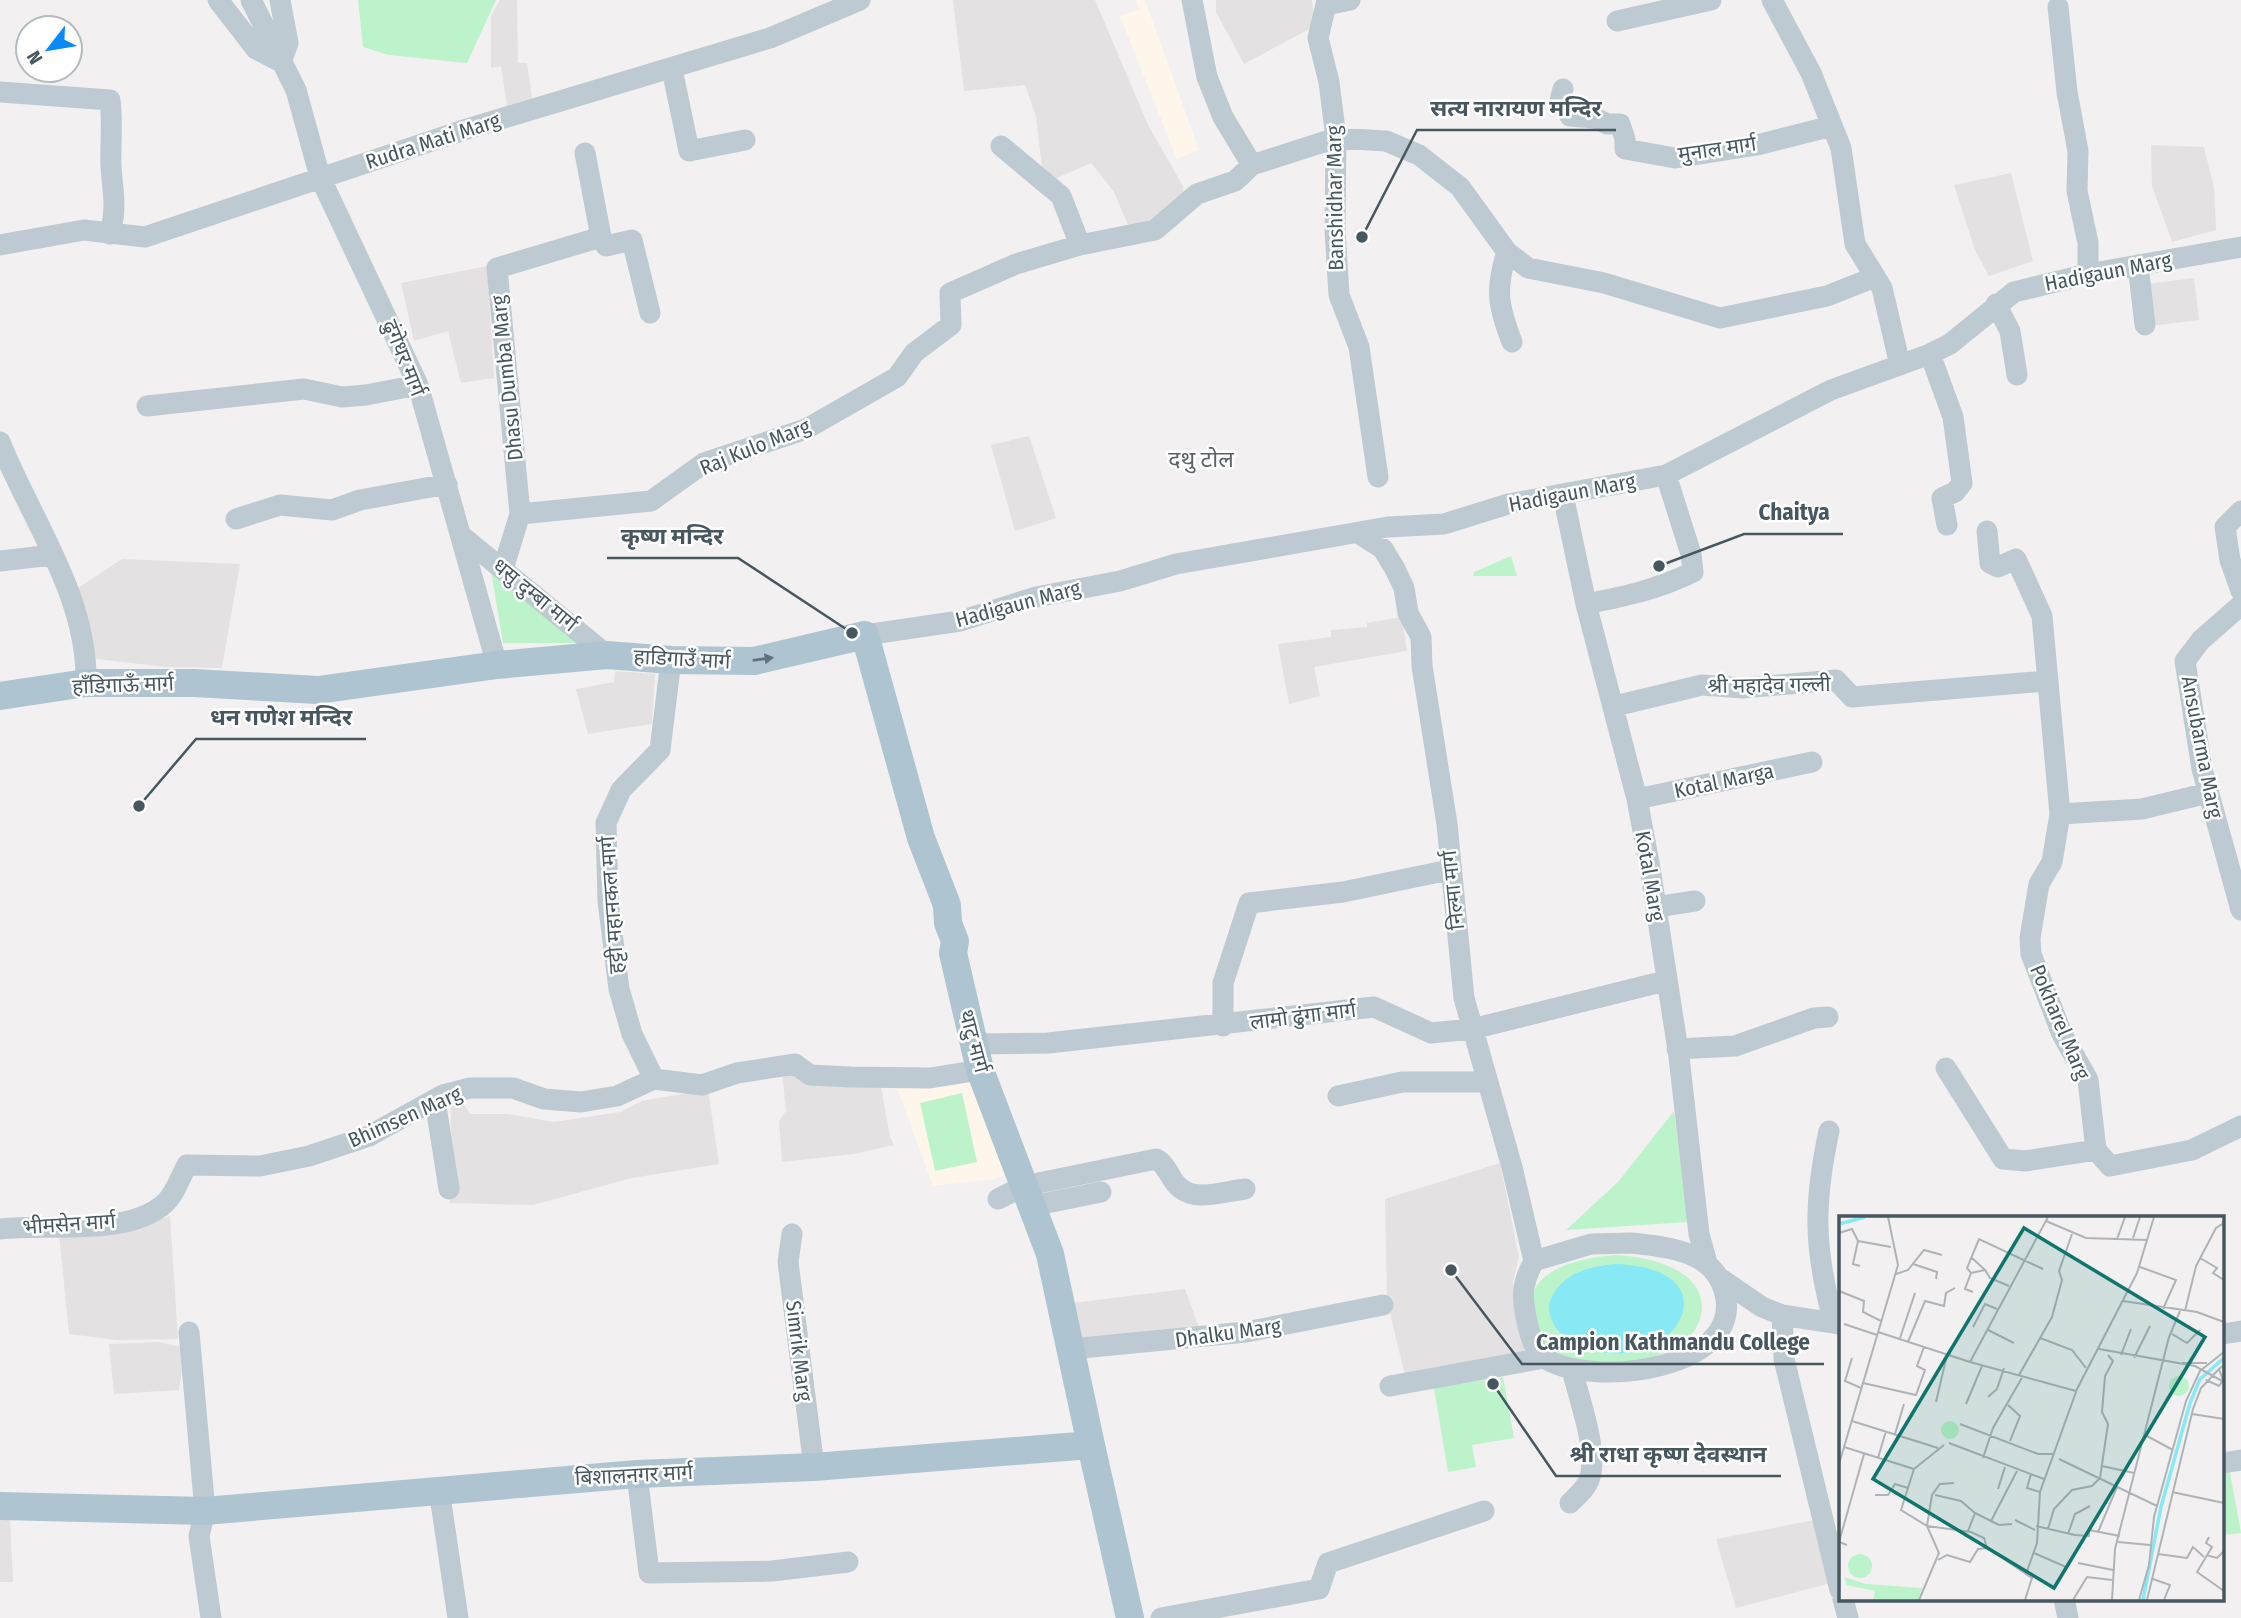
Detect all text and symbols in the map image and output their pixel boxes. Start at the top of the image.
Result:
north arrow [14,14,84,84]
text: N [22,47,48,68]
callout: सत्य नारायण मन्दिर [1417,86,1616,130]
text: सत्य नारायण मन्दिर [1430,94,1603,122]
street label: Rudra Mati Marg [362,107,504,175]
street label: Banshidhar Marg [1321,125,1349,271]
street label: मुनाल मार्ग [1676,130,1759,167]
street label: Hadigaun Marg [2042,247,2174,297]
street label: Dhasu Dumba Marg [485,294,529,462]
street label: ढुंगेधर मार्ग [377,316,431,401]
street label: Raj Kulo Marg [696,413,814,481]
district label: दथु टोल [1168,445,1234,474]
street label: Hadigaun Marg [1506,468,1638,518]
callout: Chaitya [1744,490,1843,534]
text: Chaitya [1758,498,1830,526]
callout: कृष्ण मन्दिर [607,514,738,558]
text: कृष्ण मन्दिर [621,522,724,550]
street label: धसु दुम्बा मार्ग [486,553,584,639]
street label: Hadigaun Marg [953,575,1084,633]
street label: हाडिगाउँ मार्ग [633,643,732,675]
one-way arrow [752,654,774,665]
street label: हाँडिगाऊँ मार्ग [72,670,175,700]
street label: श्री महादेव गल्ली [1707,671,1831,699]
street label: Ansubarma Marg [2175,674,2229,820]
callout: धन गणेश मन्दिर [196,695,366,739]
text: धन गणेश मन्दिर [210,703,353,731]
street label: Kotal Marga [1672,758,1776,804]
street label: Kotal Marg [1629,829,1671,923]
street label: हट्टी महानकल मार्ग [594,834,630,975]
street label: निल्मा मार्ग [1436,848,1470,931]
street label: Pokharel Marg [2024,961,2096,1083]
street label: लामो ढुंगा मार्ग [1249,996,1359,1035]
street label: थाटु मार्ग [953,1007,995,1077]
street label: Bhimsen Marg [344,1080,466,1154]
street label: भीमसेन मार्ग [22,1208,118,1240]
inset map [1839,1216,2224,1600]
street label: Simrik Marg [780,1299,818,1403]
street label: Dhalku Marg [1173,1313,1283,1353]
callout: Campion Kathmandu College [1522,1320,1824,1364]
text: Campion Kathmandu College [1536,1328,1810,1356]
callout: श्री राधा कृष्ण देवस्थान [1556,1432,1781,1476]
text: श्री राधा कृष्ण देवस्थान [1569,1440,1767,1468]
street label: बिशालनगर मार्ग [574,1459,695,1491]

